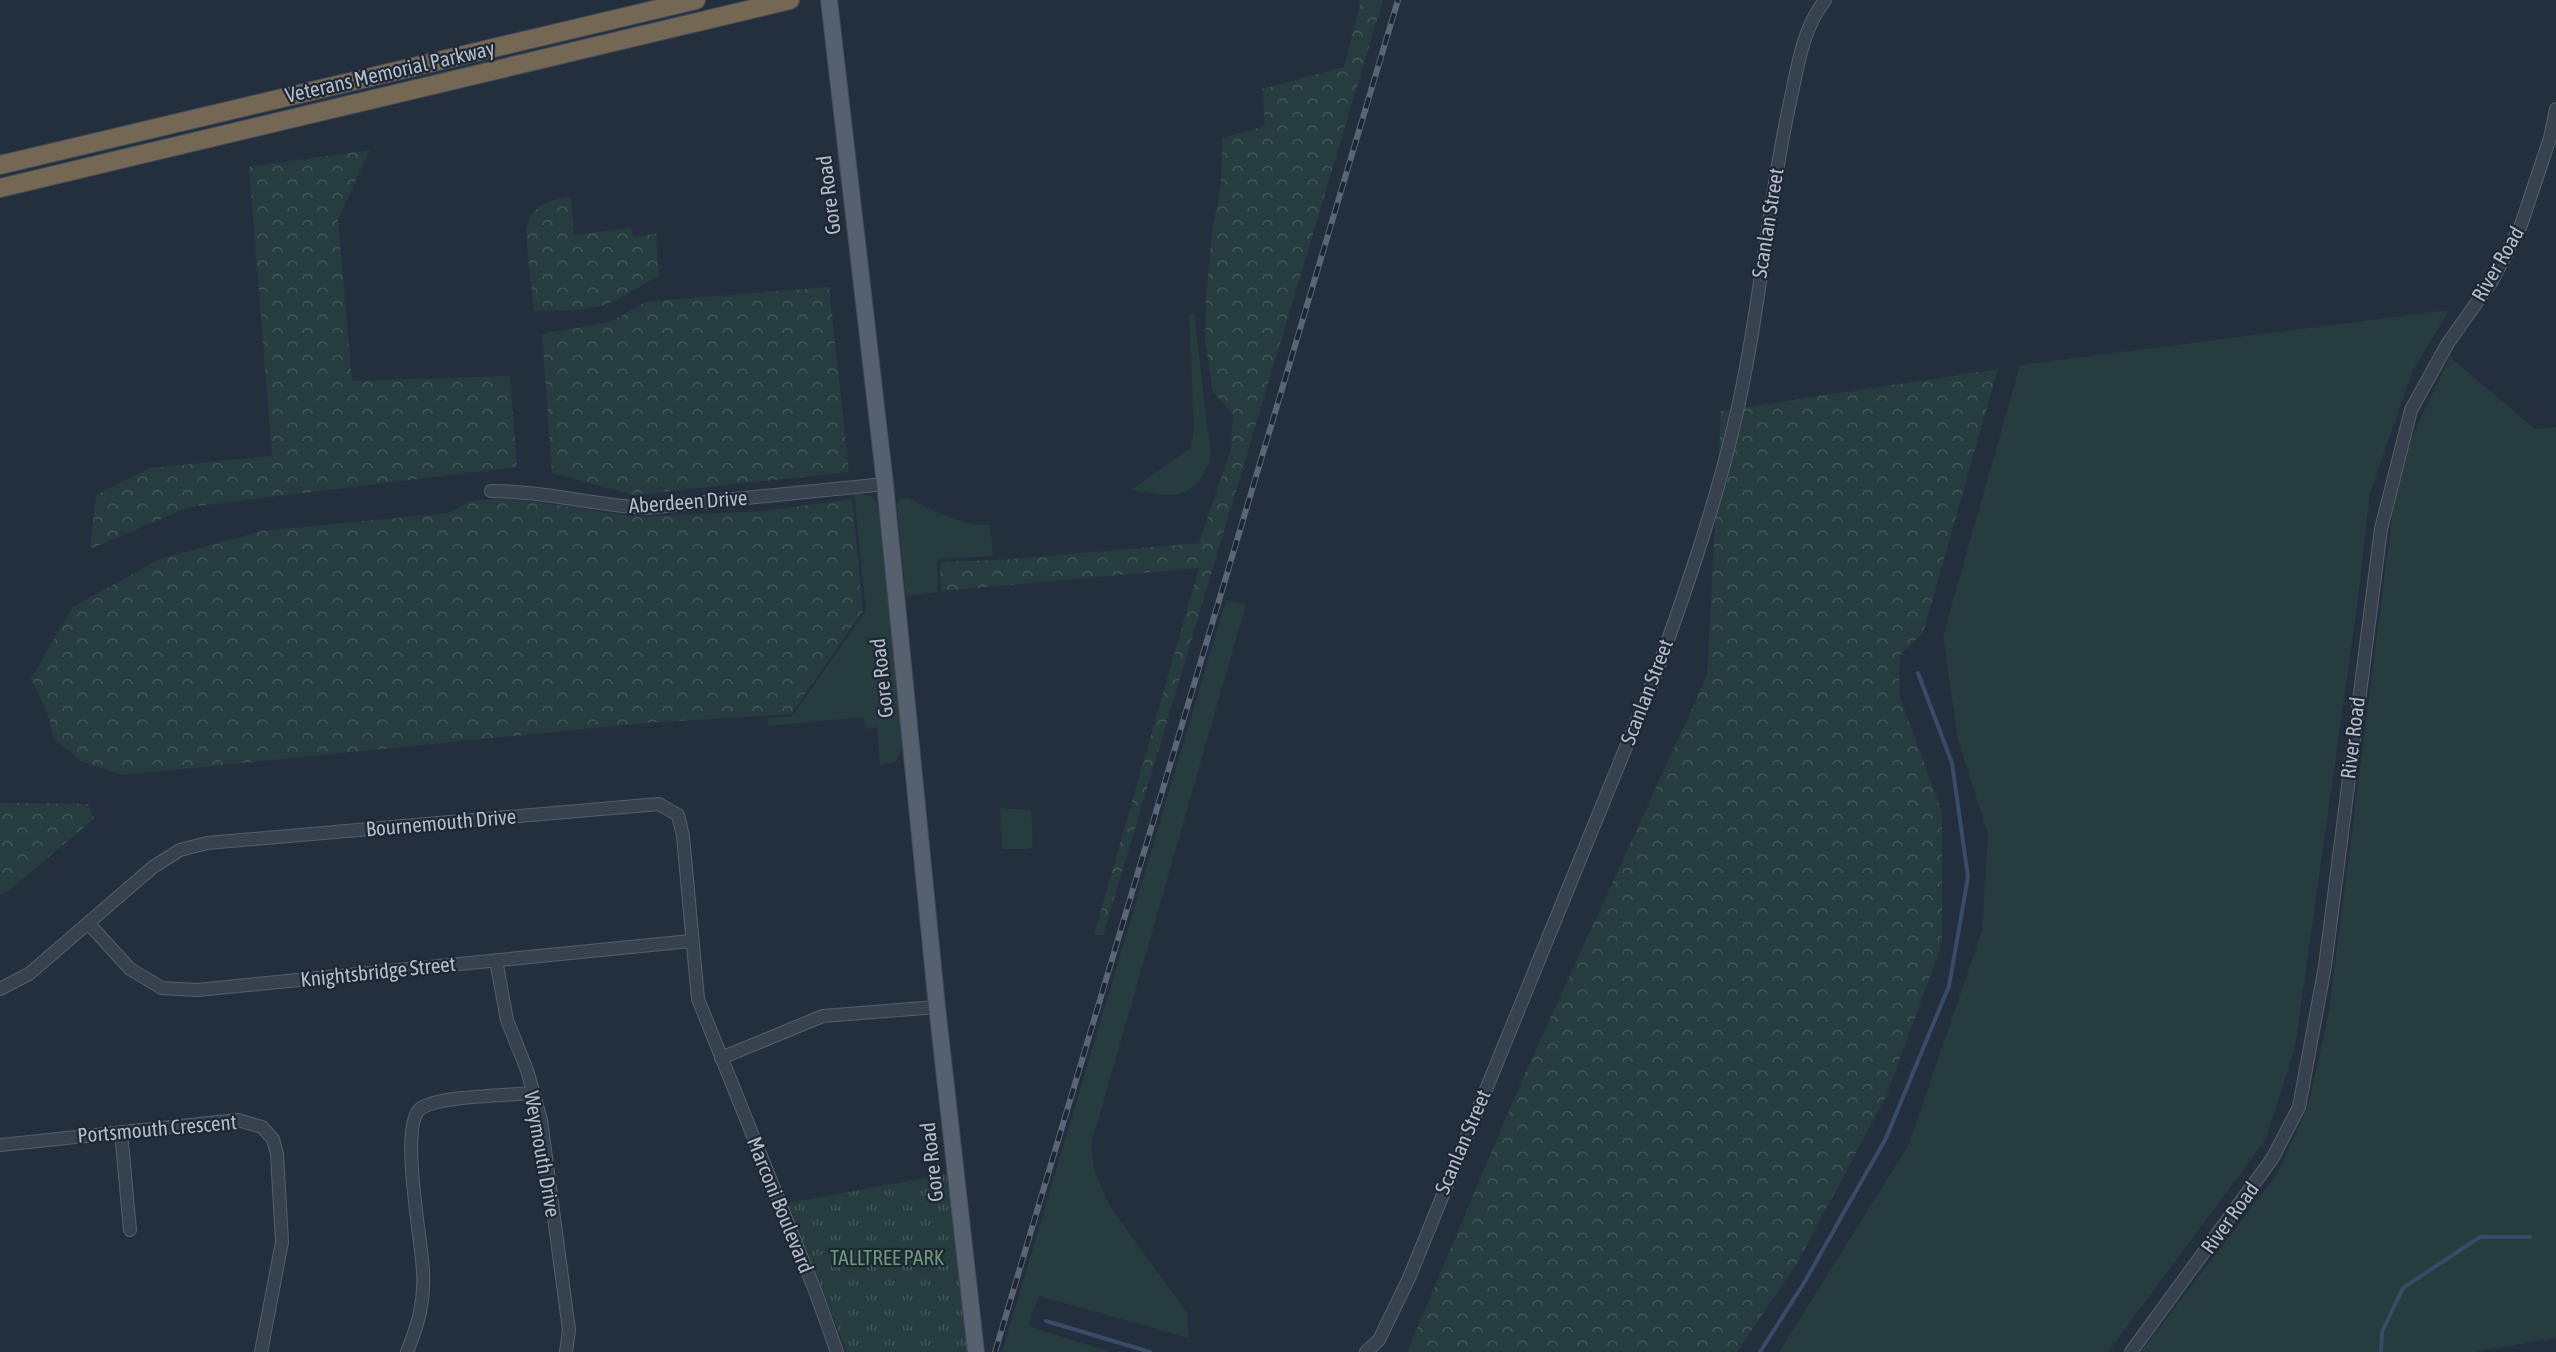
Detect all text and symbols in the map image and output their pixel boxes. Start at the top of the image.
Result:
street label: Veterans Memorial Parkway [283,35,497,107]
street label: Gore Road [811,154,845,236]
street label: Scanlan Street [1746,166,1788,280]
street label: River Road [2466,222,2528,305]
street label: Aberdeen Drive [628,485,748,517]
street label: Scanlan Street [1615,636,1677,748]
street label: Gore Road [865,637,897,719]
street label: River Road [2335,695,2369,780]
street label: Bournemouth Drive [365,803,517,841]
street label: Knightsbridge Street [299,951,457,991]
street label: Scanlan Street [1429,1086,1495,1197]
street label: Weymouth Drive [520,1089,566,1219]
street label: Portsmouth Crescent [76,1109,238,1147]
street label: Gore Road [915,1121,947,1203]
street label: Marconi Boulevard [743,1133,819,1276]
street label: River Road [2195,1177,2263,1258]
park label: TALLTREE PARK [830,1245,945,1269]

